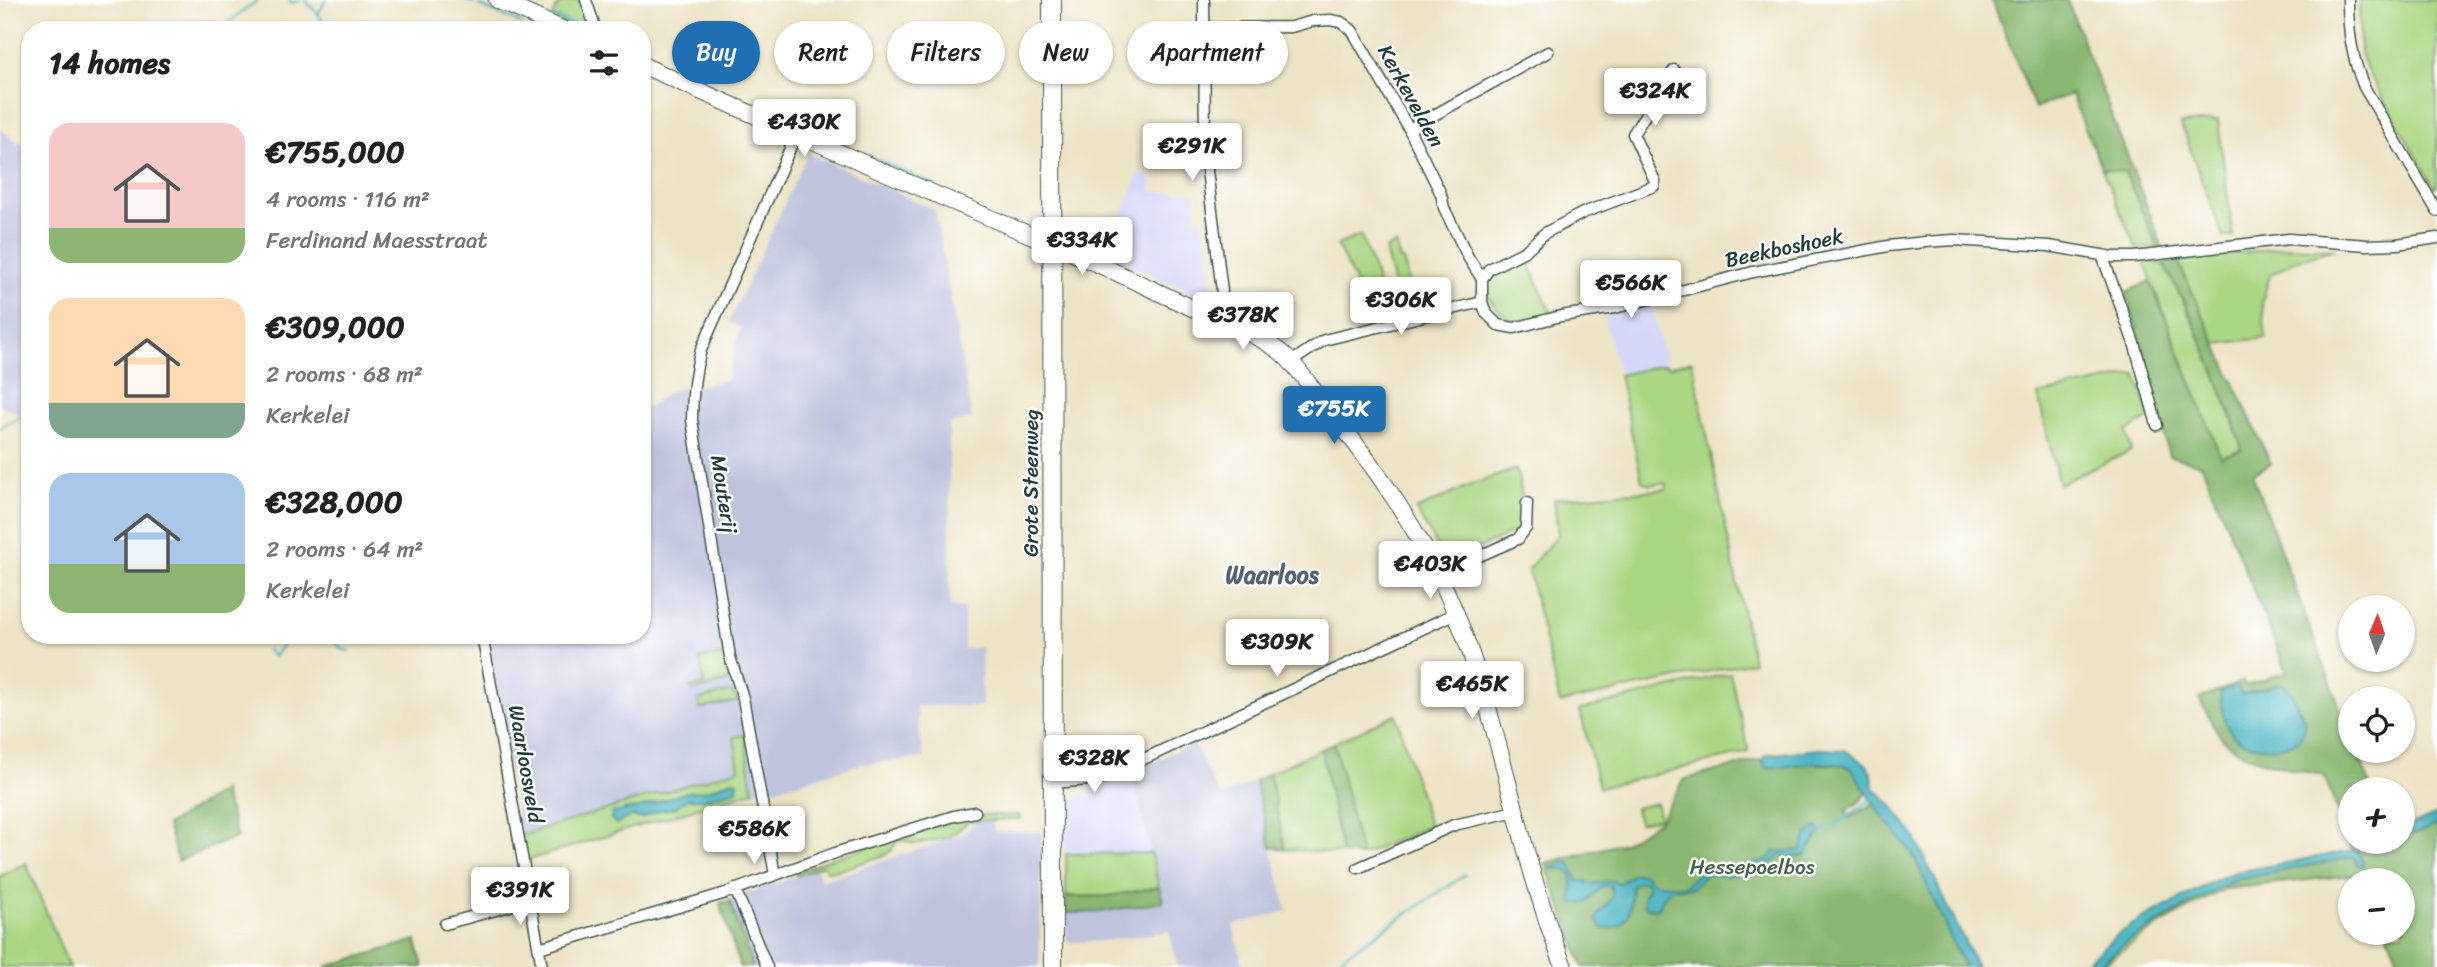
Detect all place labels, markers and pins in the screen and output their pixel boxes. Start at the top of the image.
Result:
pin: €324K [1606,68,1704,128]
pin: €430K [755,100,853,159]
pin: €291K [1143,124,1241,183]
pin: €334K [1033,218,1131,277]
pin: €566K [1582,260,1680,320]
pin: €306K [1352,278,1450,337]
pin: €378K [1194,292,1292,352]
pin: €755K [1285,386,1383,446]
pin: €403K [1381,542,1479,601]
pin: €309K [1228,620,1326,679]
pin: €465K [1423,662,1521,721]
pin: €328K [1045,736,1143,795]
pin: €586K [705,806,803,866]
pin: €391K [471,867,569,927]

